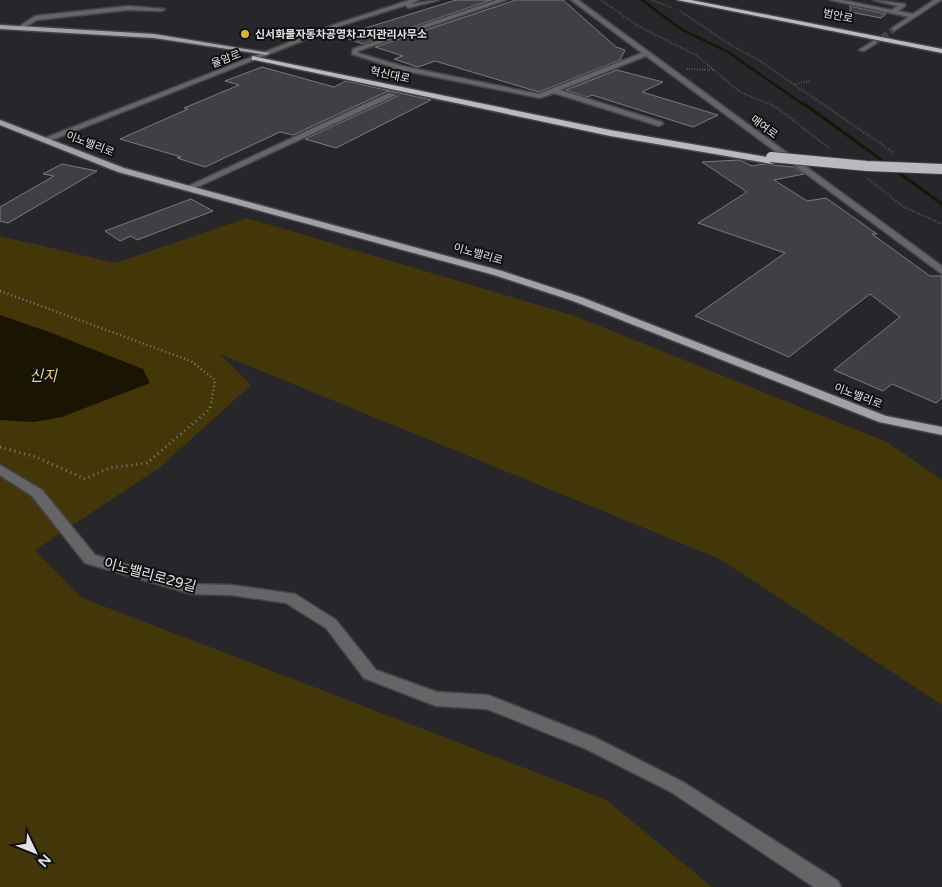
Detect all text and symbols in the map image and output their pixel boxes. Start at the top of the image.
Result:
street label: 범안로 [822,7,854,25]
marker: 신서화물자동차공영차고지관리사무소 [239,28,251,40]
place label: 신서화물자동차공영차고지관리사무소 [255,28,427,41]
street label: 율암로 [209,47,243,71]
street label: 혁신대로 [369,64,411,86]
street label: 매여로 [748,113,780,141]
street label: 이노밸리로 [64,129,116,159]
street label: 이노밸리로 [452,241,504,267]
water label: 신지 [29,367,58,385]
street label: 이노밸리로 [832,381,884,411]
street label: 이노밸리로29길 [102,555,198,595]
north arrow [10,827,60,877]
text: N [34,851,54,870]

